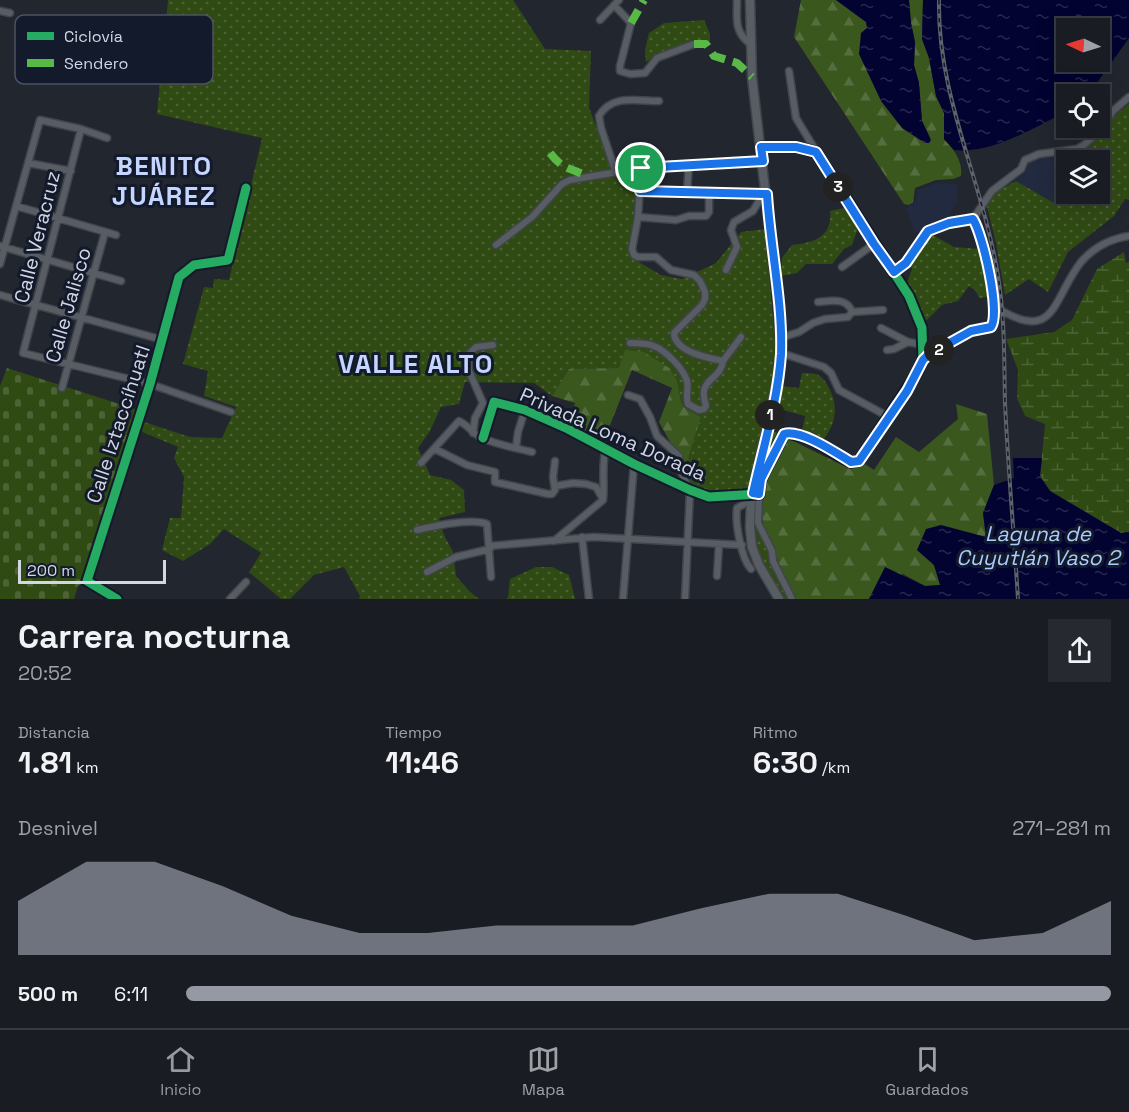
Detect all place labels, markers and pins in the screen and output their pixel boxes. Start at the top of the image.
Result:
pin [615,142,666,193]
pin: 3 [823,172,853,202]
pin: 2 [924,335,954,365]
pin: 1 [755,400,785,430]

